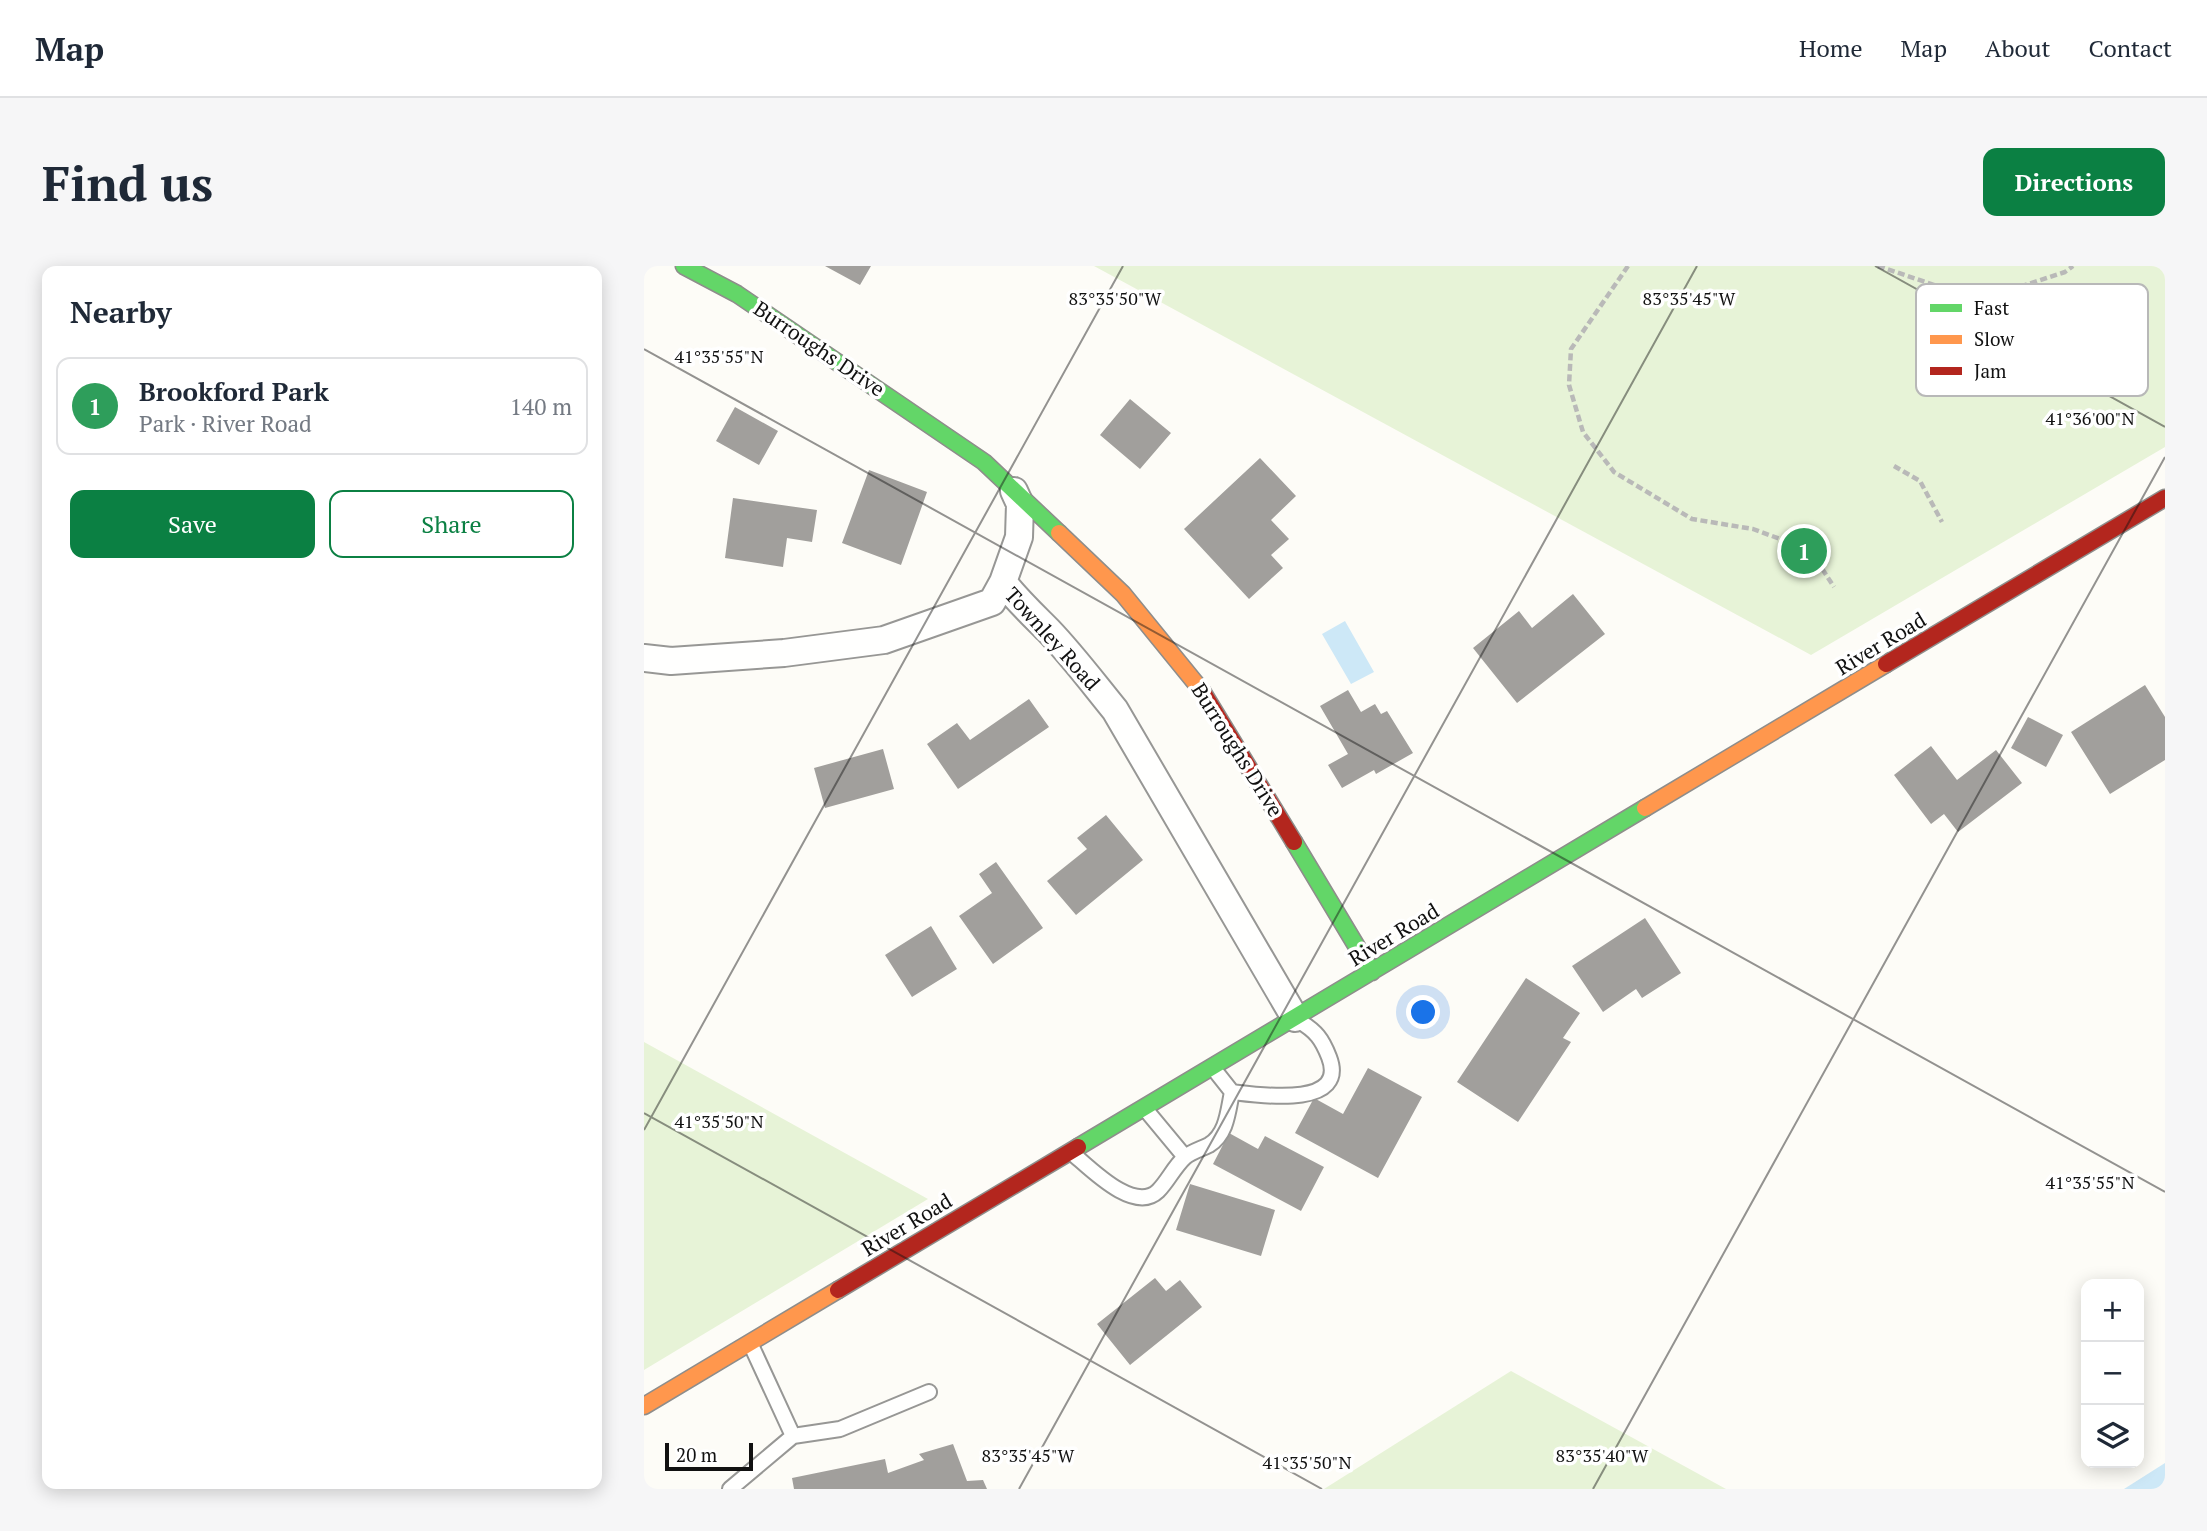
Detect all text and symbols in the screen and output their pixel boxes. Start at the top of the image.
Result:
text: Map [35,27,104,70]
text: Home [1799,32,1863,64]
text: Map [1901,32,1947,64]
text: About [1985,32,2051,64]
text: Contact [2089,32,2172,64]
button: Directions [1983,148,2165,216]
text: Find us [42,150,213,215]
legend [1916,284,2148,396]
text: 83°35'50"W [1069,286,1162,310]
text: 83°35'45"W [1643,286,1736,310]
text: Nearby [70,292,172,332]
street label: Burroughs Drive [749,294,891,402]
text: Fast [1974,295,2009,320]
text: Slow [1974,326,2015,351]
text: 41°35'55"N [674,344,764,368]
text: Jam [1974,358,2007,383]
text: Brookford Park [139,374,329,408]
text: 1 [89,391,102,422]
text: 140 m [510,391,572,422]
text: 41°36'00"N [2045,406,2135,430]
text: Park · River Road [139,408,312,439]
button: Save [70,490,315,558]
button: Share [329,490,574,558]
pin: 1 [1781,525,1827,577]
street label: Townley Road [999,581,1107,696]
street label: River Road [1830,605,1931,681]
street label: Burroughs Drive [1186,677,1290,822]
street label: River Road [1343,896,1444,972]
your location [1406,995,1440,1029]
text: 41°35'50"N [674,1109,764,1133]
text: 41°35'55"N [2045,1170,2135,1194]
street label: River Road [856,1186,957,1262]
map controls [2081,1279,2144,1468]
button: + [2081,1279,2144,1342]
button: − [2081,1342,2144,1405]
button: layers [2081,1405,2144,1468]
scale bar [665,1440,752,1472]
text: 20 m [676,1442,717,1467]
text: 83°35'45"W [982,1443,1075,1467]
text: 83°35'40"W [1556,1443,1649,1467]
text: 41°35'50"N [1262,1450,1352,1474]

